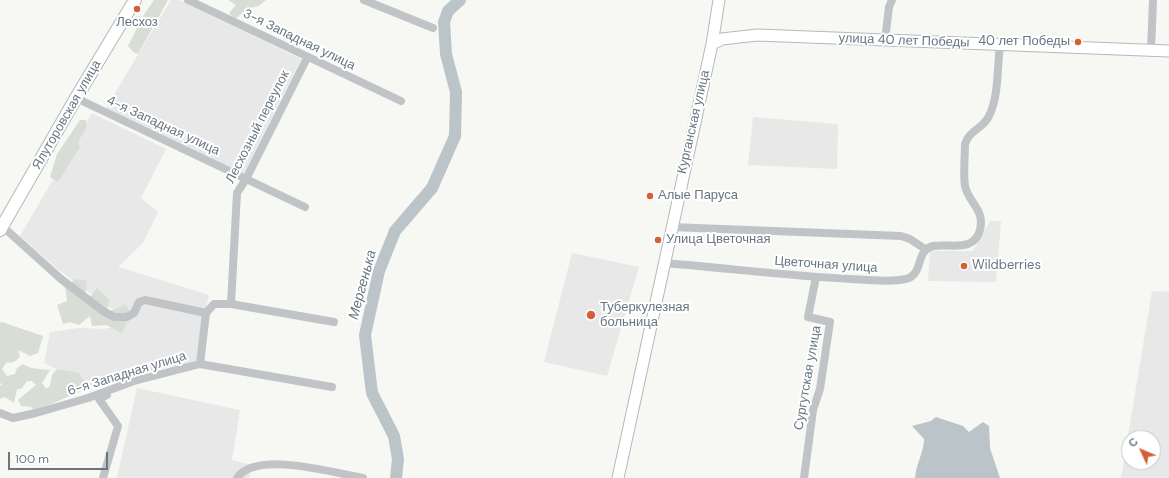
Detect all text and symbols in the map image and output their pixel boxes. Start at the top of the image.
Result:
marker: Лесхоз [132,4,142,14]
street label: 3-я Западная улица [240,6,358,74]
place label: Лесхоз [116,15,158,31]
street label: улица 40 лет Победы [838,31,970,51]
place label: 40 лет Победы [978,34,1070,50]
marker: 40 лет Победы [1073,37,1083,47]
street label: Ялуторовская улица [29,58,105,172]
street label: Лесхозный переулок [223,68,293,186]
street label: Курганская улица [674,69,714,175]
street label: 4-я Западная улица [104,93,222,159]
place label: Алые Паруса [658,188,738,204]
marker: Алые Паруса [645,191,655,201]
place label: Улица Цветочная [666,232,771,248]
marker: Улица Цветочная [653,235,663,245]
water label: Мергенька [346,248,380,322]
street label: Цветочная улица [774,254,878,276]
place label: Wildberries [972,258,1041,274]
marker: Wildberries [959,261,969,271]
place label: Туберкулезная больница [600,300,690,331]
marker: Туберкулезная больница [585,309,597,321]
street label: Сургутская улица [791,324,825,432]
street label: 6-я Западная улица [66,349,188,399]
north arrow [1121,430,1161,470]
text: С [1125,435,1141,450]
scale bar [10,444,110,470]
text: 100 m [15,451,49,467]

